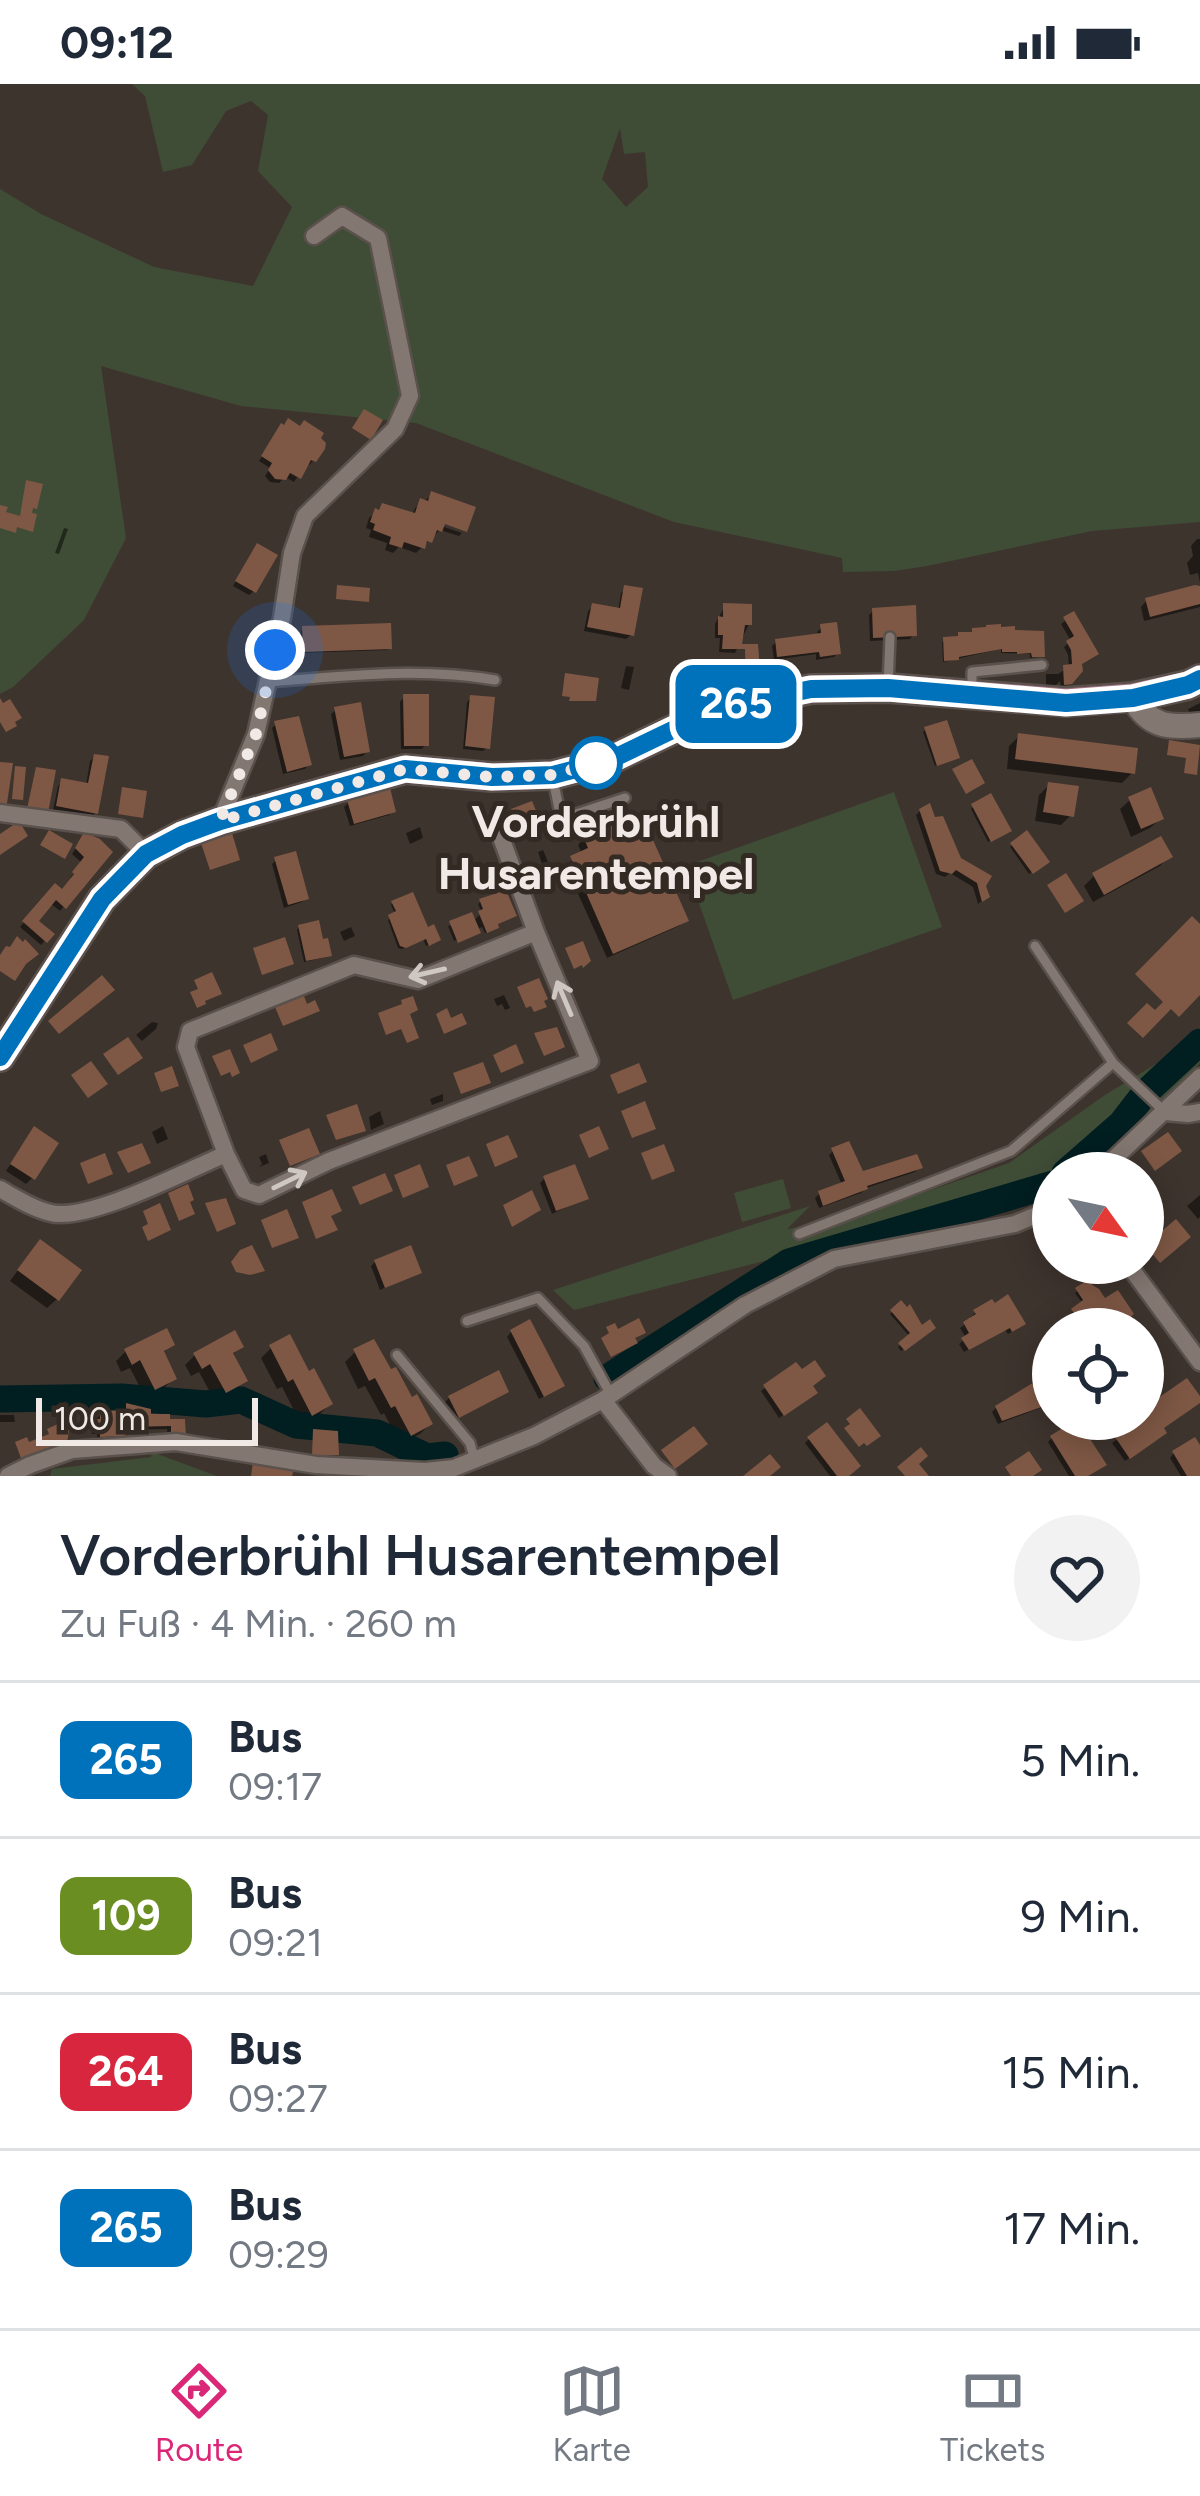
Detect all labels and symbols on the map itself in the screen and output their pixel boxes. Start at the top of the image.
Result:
your location [245,620,305,680]
line badge: 265 [667,665,805,743]
marker: Vorderbrühl Husarentempel [571,738,621,788]
place label: Vorderbrühl Husarentempel [438,794,754,900]
one-way arrow [409,963,447,985]
one-way arrow [552,981,573,1018]
north arrow [1032,1152,1164,1284]
one-way arrow [271,1168,307,1190]
scale bar [36,1392,258,1445]

